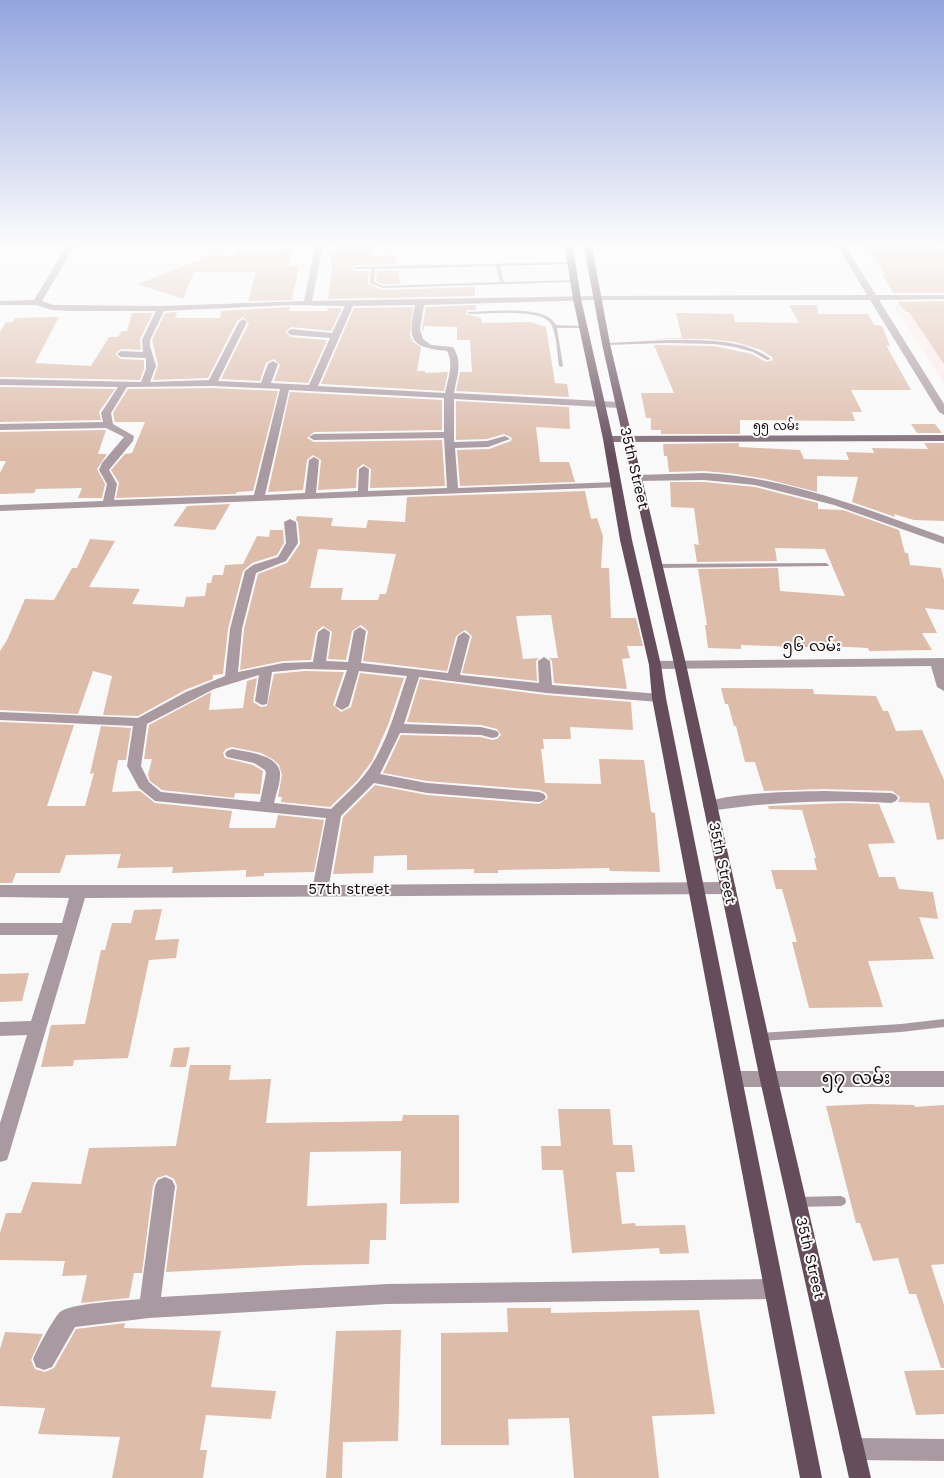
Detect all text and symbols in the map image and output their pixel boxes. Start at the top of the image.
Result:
street label: ၅၅ လမ်း [753,419,799,433]
street label: 35th Street [616,425,652,511]
street label: ၅၆ လမ်း [783,638,841,656]
street label: 35th Street [705,820,739,906]
street label: 57th street [308,881,390,899]
street label: ၅၇ လမ်း [822,1068,890,1090]
street label: 35th Street [792,1215,828,1301]

